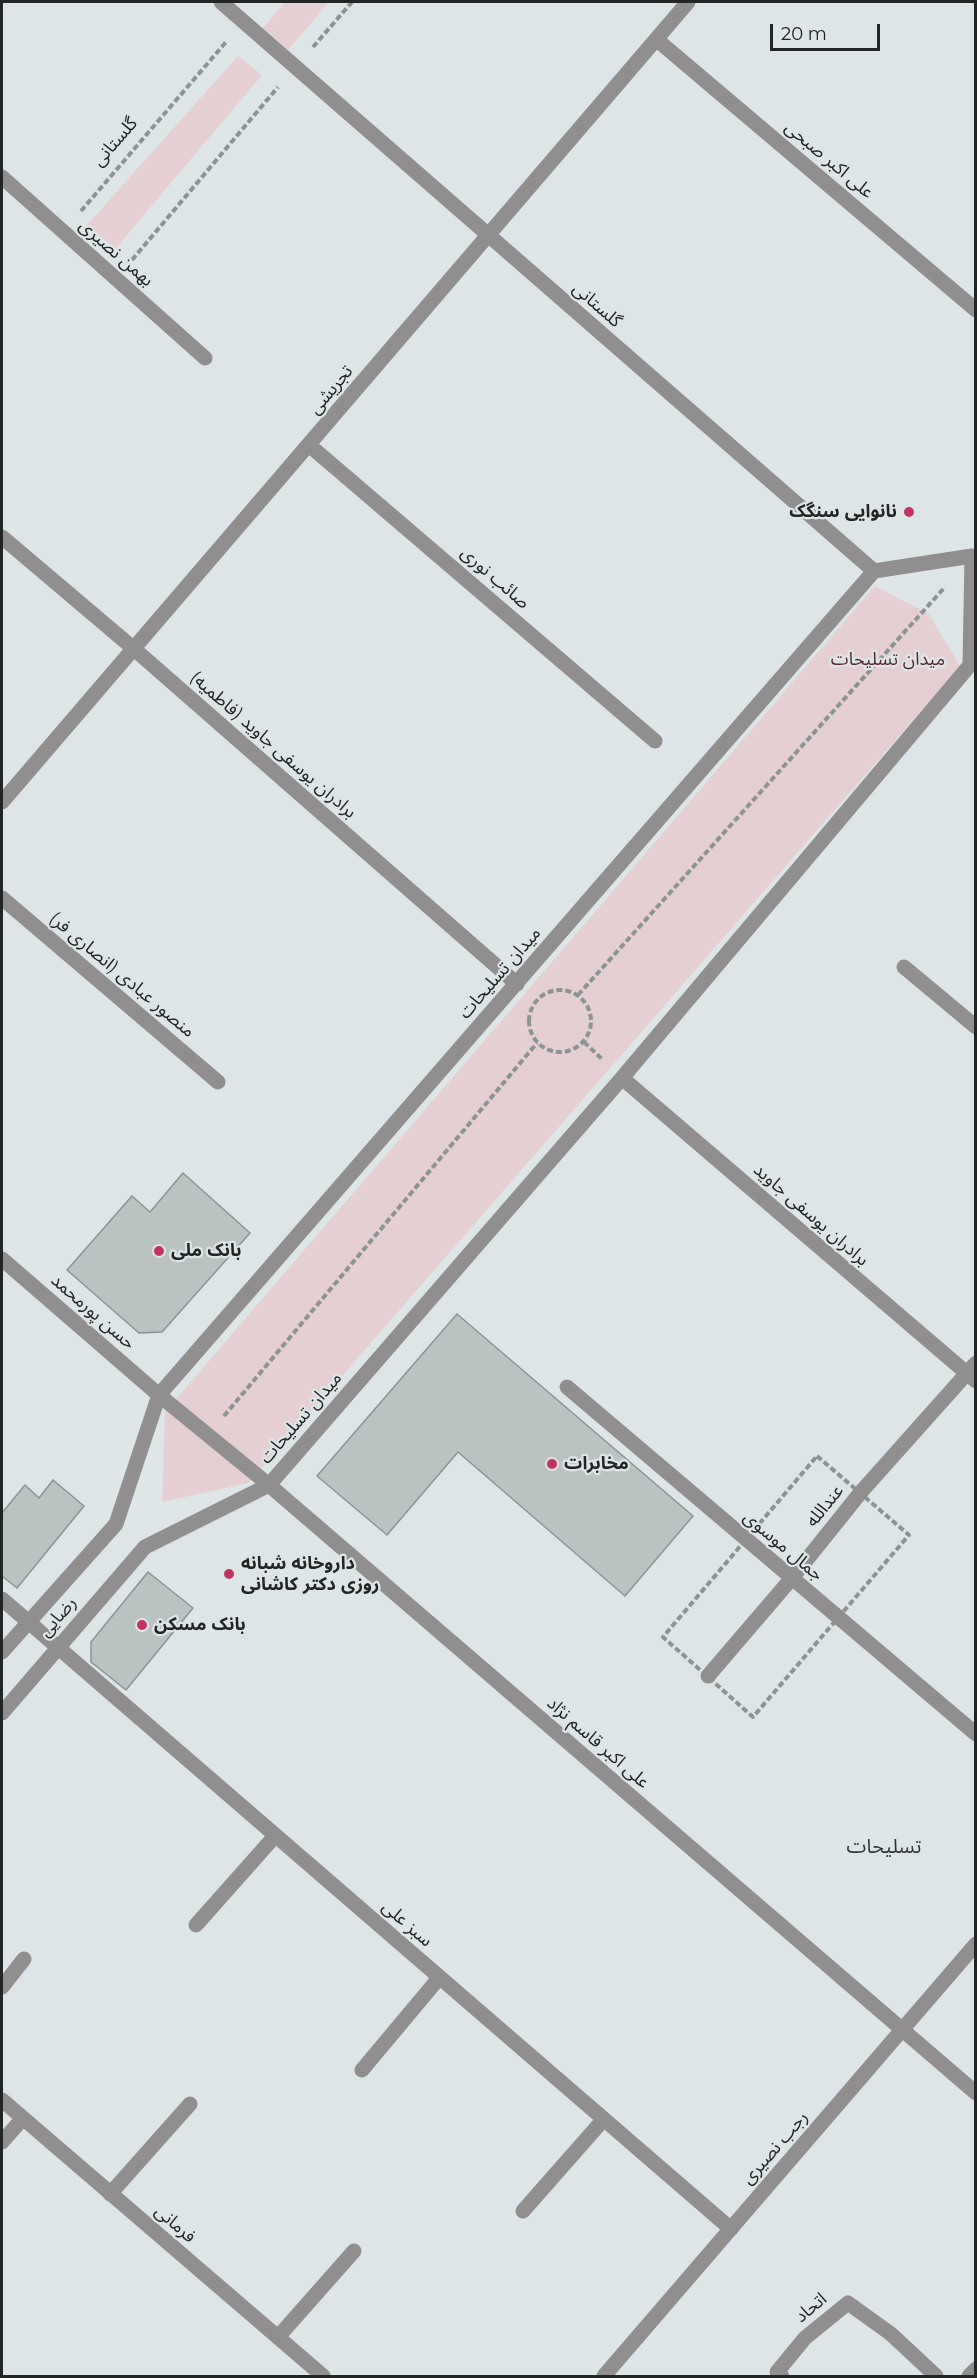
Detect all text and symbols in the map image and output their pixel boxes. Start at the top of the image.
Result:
scale bar [773,12,882,50]
text: 20 m [781,23,827,45]
street label: گلستانی [88,113,142,171]
street label: علی اکبر صبحی [780,117,878,203]
street label: بهمن نصیری [74,215,158,291]
street label: گلستانی [568,278,626,332]
street label: تجریشی [304,361,358,419]
place label: نانوایی سنگک [789,501,897,523]
marker: نانوایی سنگک [902,505,916,519]
street label: صائب نوری [456,542,534,614]
park label: میدان تسلیحات [831,649,945,671]
street label: برادران یوسفی جاوید (فاطمیه) [185,667,361,823]
street label: منصور عبادی (انصاری فر) [45,908,199,1042]
street label: میدان تسلیحات [454,923,546,1023]
street label: برادران یوسفی جاوید [749,1159,873,1271]
place label: بانک ملی [171,1240,241,1262]
marker: بانک ملی [152,1244,166,1258]
street label: حسن پورمحمد [47,1270,139,1354]
street label: میدان تسلیحات [255,1368,347,1468]
place label: مخابرات [564,1453,629,1475]
marker: مخابرات [545,1457,559,1471]
street label: عندالله [802,1481,848,1531]
street label: جمال موسوی [739,1506,827,1586]
place label: داروخانه شبانه روزی دکتر کاشانی [241,1553,379,1596]
marker: داروخانه شبانه روزی دکتر کاشانی [222,1567,236,1581]
street label: رضایی [35,1592,81,1642]
place label: بانک مسکن [154,1614,246,1636]
marker: بانک مسکن [135,1618,149,1632]
street label: علی اکبر قاسم نژاد [542,1693,654,1793]
district label: تسلیحات [847,1835,921,1859]
street label: سبز علی [377,1896,437,1952]
street label: رجب نصیری [737,2107,813,2189]
street label: فرمانی [150,2200,200,2248]
street label: اتحاد [791,2288,831,2328]

